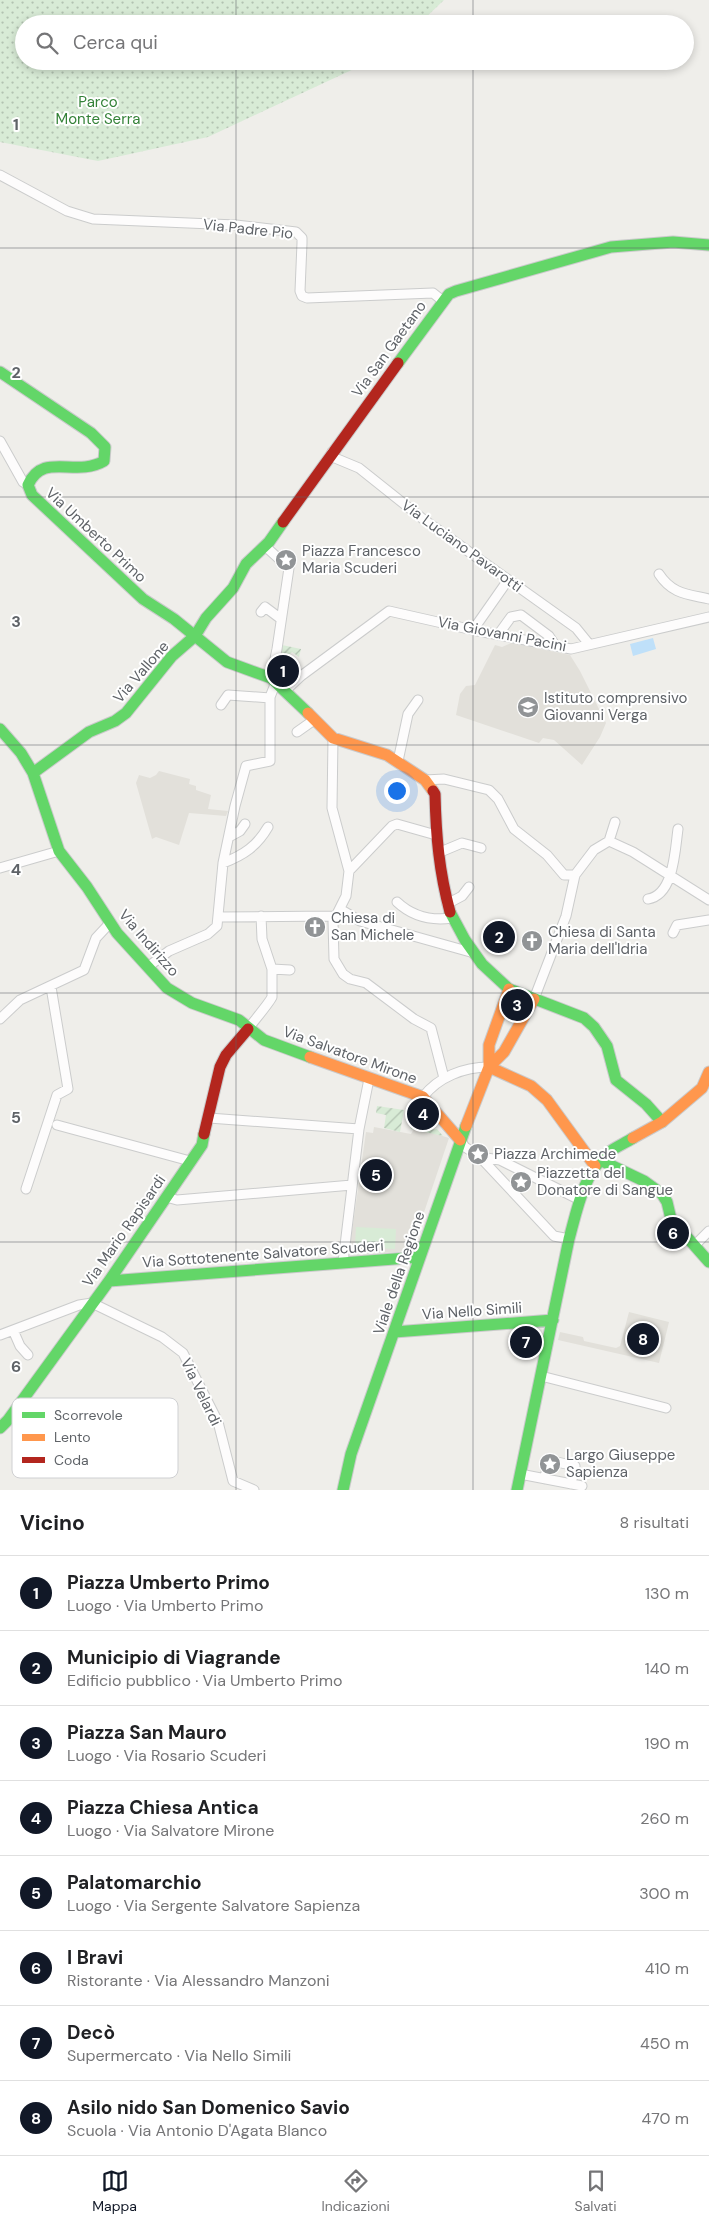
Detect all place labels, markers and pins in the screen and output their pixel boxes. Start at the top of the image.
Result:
place label: Piazza Francesco Maria Scuderi [302,541,421,578]
place icon: Piazza Francesco Maria Scuderi [274,548,298,572]
pin: 1 [267,652,299,690]
place label: Istituto comprensivo Giovanni Verga [544,688,688,725]
school or university icon: Istituto comprensivo Giovanni Verga [516,695,540,719]
place label: Chiesa di San Michele [331,908,414,945]
church icon: Chiesa di San Michele [303,915,327,939]
pin: 2 [483,918,515,956]
place label: Chiesa di Santa Maria dell'Idria [548,922,656,959]
church icon: Chiesa di Santa Maria dell'Idria [520,929,544,953]
pin: 3 [501,986,533,1024]
pin: 4 [407,1095,439,1133]
place icon: Piazza Archimede [466,1142,490,1166]
place label: Piazza Archimede [494,1144,616,1164]
pin: 5 [360,1156,392,1194]
place label: Piazzetta del Donatore di Sangue [537,1163,673,1200]
place icon: Piazzetta del Donatore di Sangue [509,1170,533,1194]
pin: 6 [657,1214,689,1252]
pin: 8 [627,1320,659,1358]
pin: 7 [510,1323,542,1361]
place label: Largo Giuseppe Sapienza [566,1445,675,1482]
place icon: Largo Giuseppe Sapienza [538,1452,562,1476]

